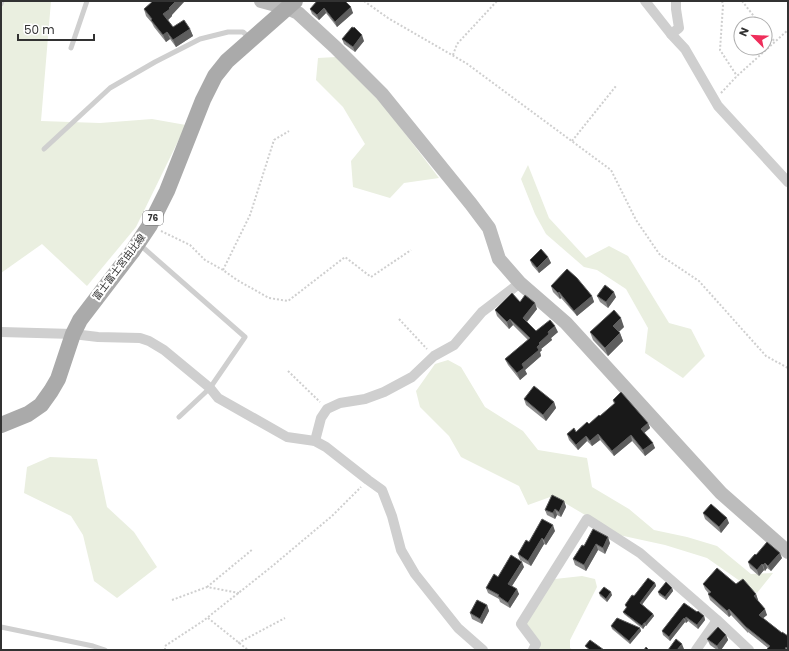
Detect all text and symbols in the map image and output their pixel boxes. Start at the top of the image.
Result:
scale bar [18,16,94,42]
north arrow [733,16,773,56]
text: 50 m [24,21,55,38]
text: N [735,25,753,39]
road number: 76 [143,211,163,225]
street label: 富士富士宮由比線 [89,231,149,303]

